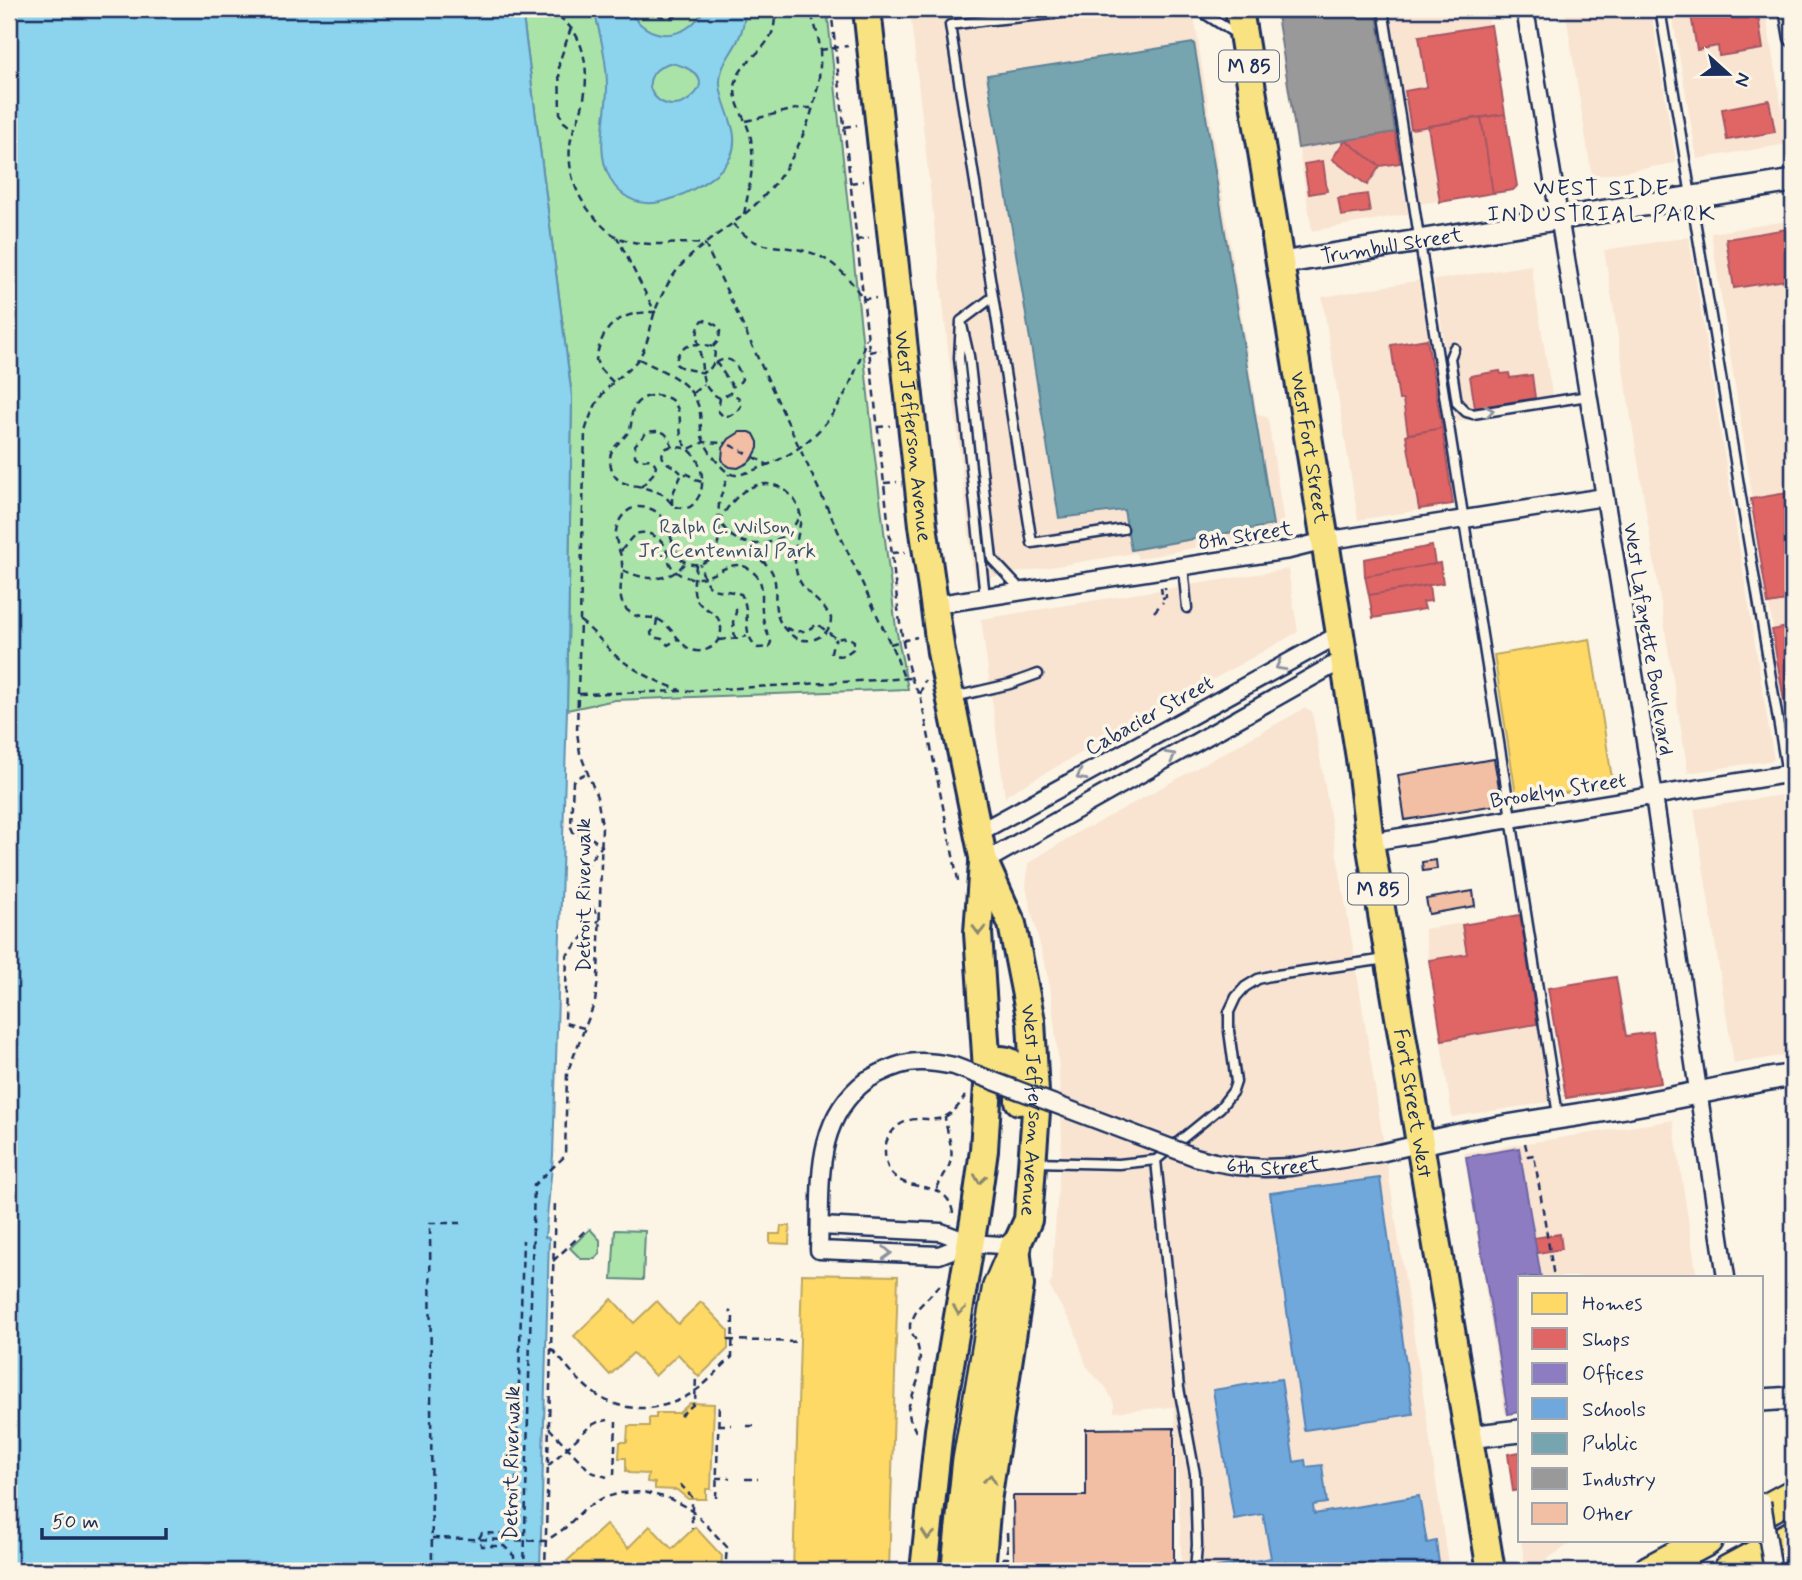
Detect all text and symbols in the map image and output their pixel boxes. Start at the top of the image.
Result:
north arrow [1694,38,1764,108]
road number: M 85 [1219,50,1279,82]
text: N [1729,69,1756,90]
district label: WEST SIDE INDUSTRIAL PARK [1487,174,1717,230]
street label: Trumbull Street [1319,221,1465,271]
street label: West Jefferson Avenue [887,329,938,544]
street label: West Fort Street [1283,370,1335,526]
one-way arrow [1483,404,1495,419]
park label: Ralph C. Wilson, Jr. Centennial Park [638,513,816,565]
street label: 8th Street [1196,515,1295,557]
street label: West Lafayette Boulevard [1616,521,1680,758]
one-way arrow [1275,658,1287,671]
street label: Cabacier Street [1080,669,1219,763]
one-way arrow [1164,751,1176,764]
street label: Brooklyn Street [1488,766,1628,816]
one-way arrow [1076,768,1088,781]
street label: Detroit Riverwalk [570,817,598,972]
road number: M 85 [1348,874,1408,904]
one-way arrow [971,925,987,936]
street label: West Jefferson Avenue [1013,1002,1049,1217]
street label: Fort Street West [1386,1026,1439,1181]
street label: 6th Street [1224,1149,1323,1183]
one-way arrow [972,1173,987,1185]
one-way arrow [882,1245,893,1260]
legend [1518,1276,1764,1542]
text: Homes [1582,1290,1642,1318]
one-way arrow [952,1304,967,1316]
text: Shops [1582,1326,1630,1354]
text: Offices [1582,1360,1644,1388]
street label: Detroit Riverwalk [497,1385,527,1540]
text: Schools [1582,1396,1646,1424]
text: Public [1582,1430,1638,1458]
text: Industry [1582,1466,1656,1494]
one-way arrow [982,1473,997,1485]
scale bar [42,1496,166,1540]
text: Other [1582,1500,1633,1528]
text: 50 m [52,1508,99,1536]
one-way arrow [920,1529,935,1541]

